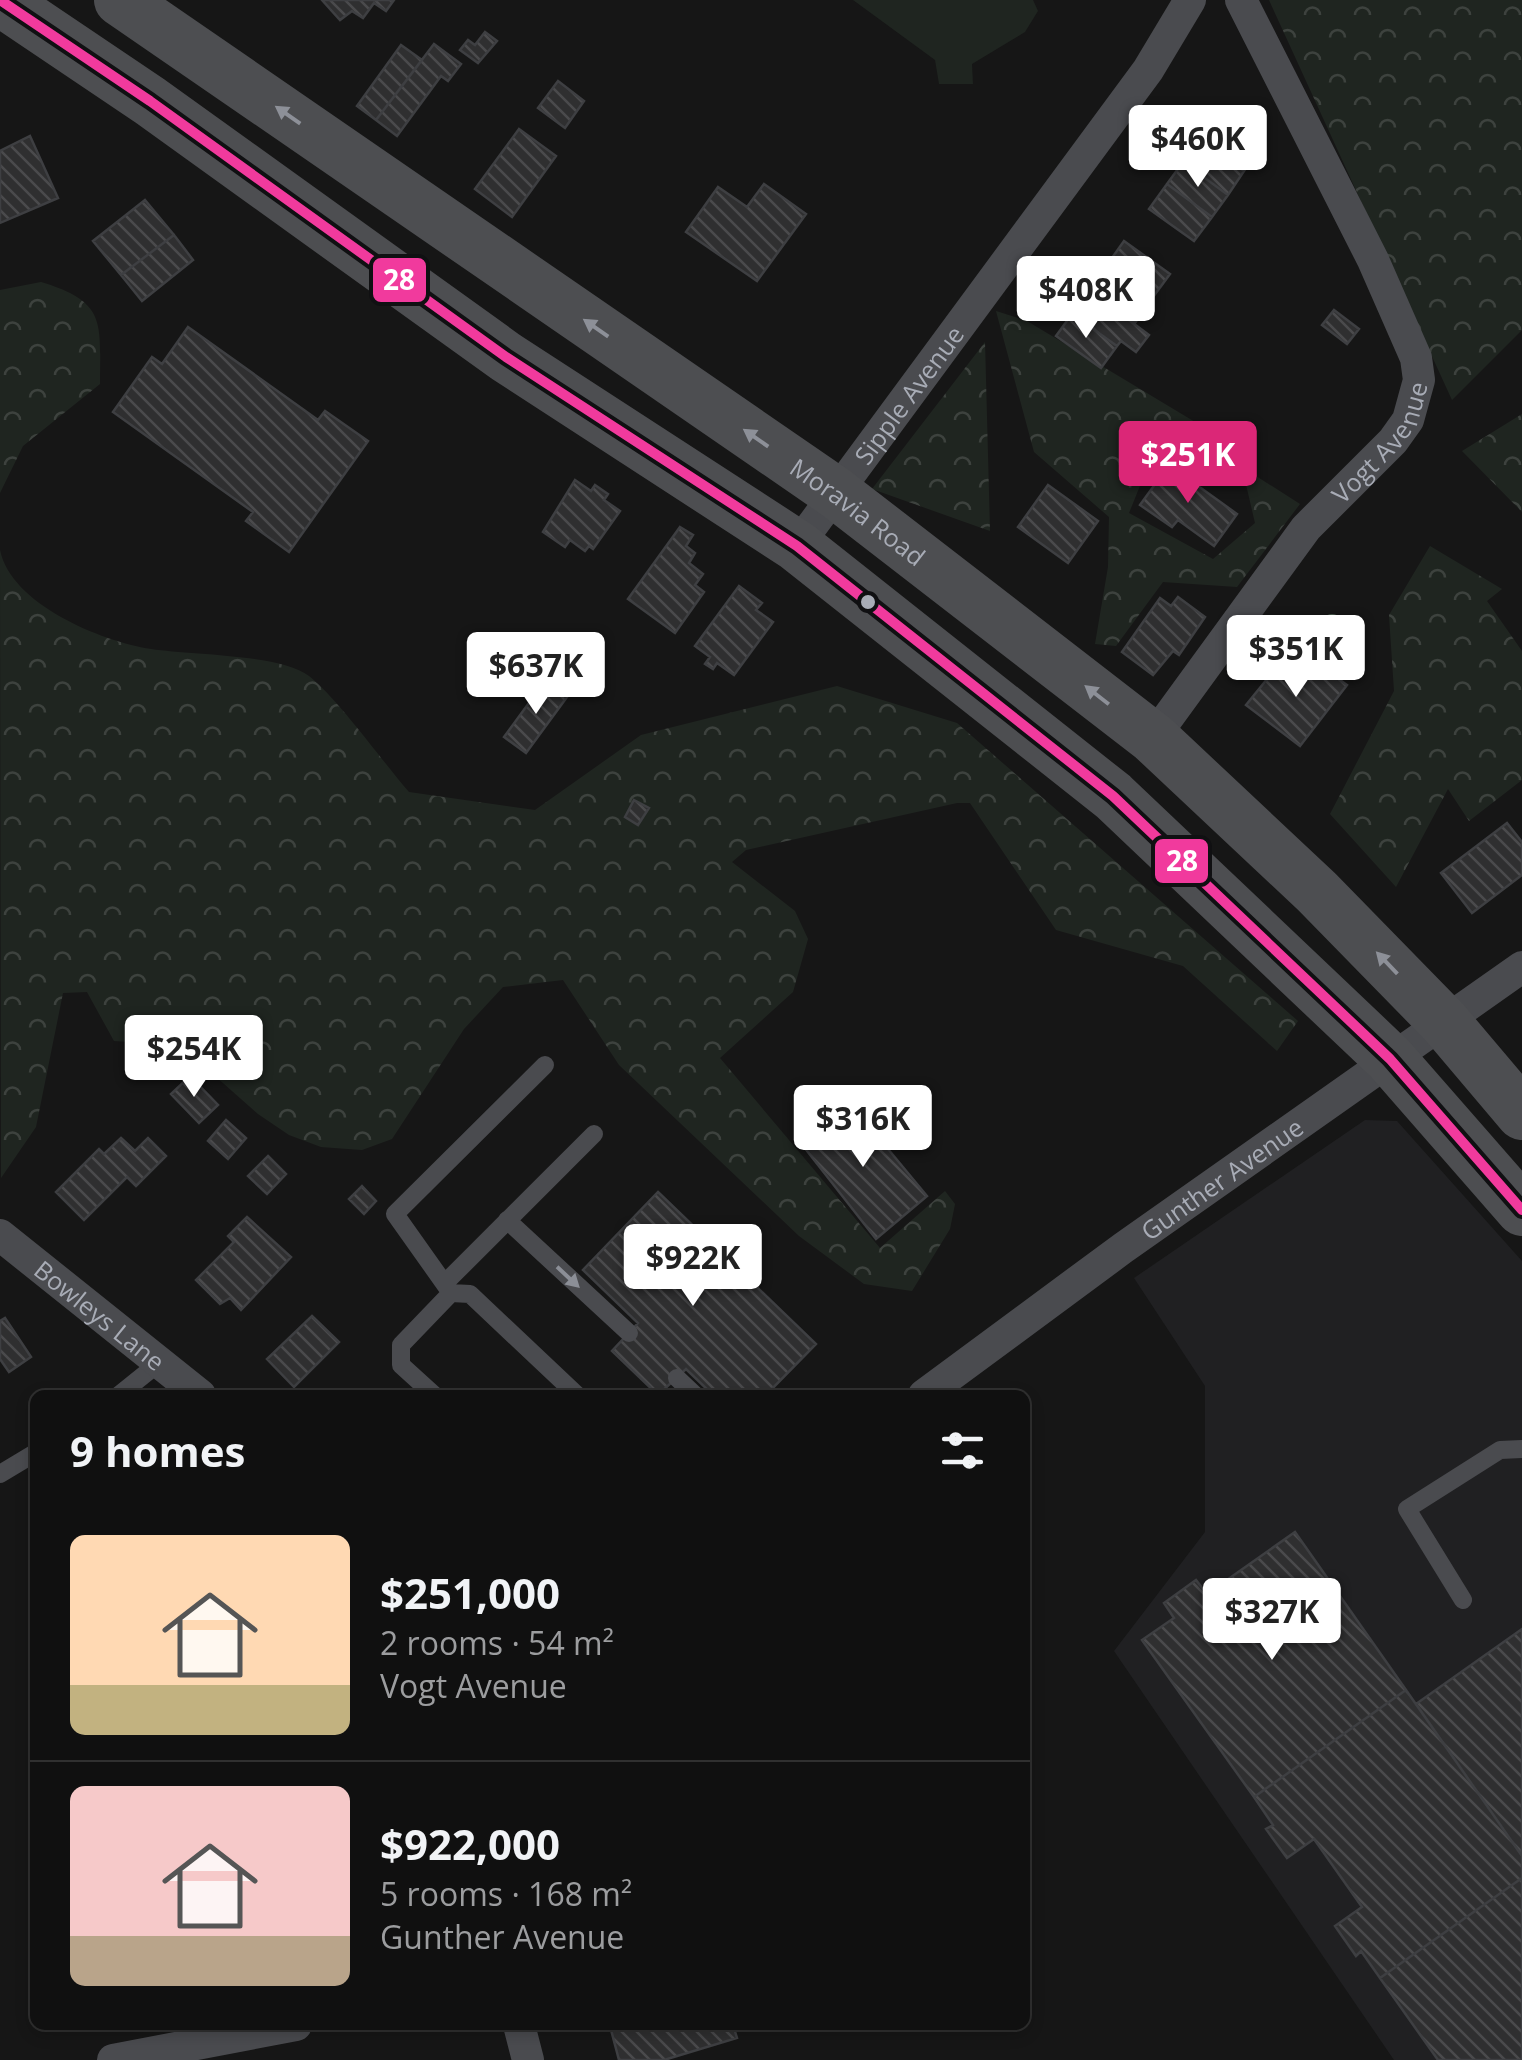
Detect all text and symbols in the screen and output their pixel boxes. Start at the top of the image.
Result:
pin: $460K [1128,105,1268,190]
one-way arrow [274,107,301,125]
text: $460K [1151,116,1245,159]
line badge: 28 [371,256,428,304]
pin: $408K [1016,256,1156,341]
text: 28 [383,260,415,298]
text: $408K [1039,267,1133,310]
street label: Sipple Avenue [846,318,971,471]
one-way arrow [583,319,610,338]
street label: Vogt Avenue [1324,378,1435,510]
pin: $251K [1118,421,1258,506]
one-way arrow [743,429,770,448]
text: $251K [1141,432,1235,475]
street label: Moravia Road [784,450,933,573]
unlabelled marker [858,592,878,612]
pin: $351K [1226,615,1366,700]
text: $351K [1249,626,1343,669]
pin: $637K [466,632,606,717]
text: $637K [489,643,583,686]
one-way arrow [1084,685,1110,706]
line badge: 28 [1153,837,1210,885]
text: 28 [1166,841,1198,879]
one-way arrow [1376,952,1399,976]
pin: $254K [124,1015,264,1100]
text: $254K [147,1026,241,1069]
pin: $316K [793,1085,933,1170]
text: $316K [816,1096,910,1139]
street label: Gunther Avenue [1134,1110,1309,1247]
pin: $922K [623,1224,763,1309]
text: $922K [646,1235,740,1278]
street label: Bowleys Lane [28,1252,172,1378]
one-way arrow [556,1265,580,1288]
text: 9 homes [70,1422,245,1479]
icon: filters [935,1423,990,1478]
text: $251,000 [380,1564,560,1621]
icon: home [150,1575,270,1695]
pin: $327K [1202,1578,1342,1663]
text: $327K [1225,1589,1319,1632]
text: 2 rooms · 54 m² [380,1621,614,1664]
text: Vogt Avenue [380,1664,567,1707]
text: $922,000 [380,1815,560,1872]
icon: home [150,1826,270,1946]
text: 5 rooms · 168 m² [380,1872,632,1915]
text: Gunther Avenue [380,1915,624,1958]

